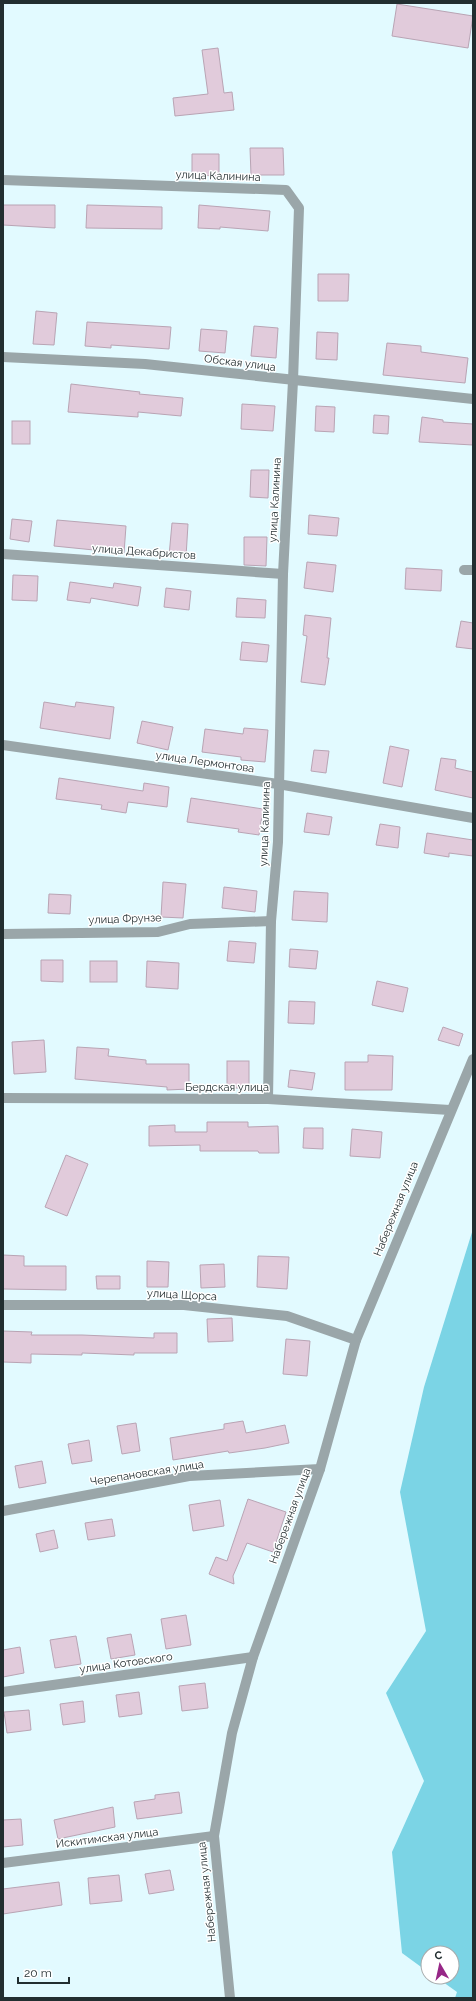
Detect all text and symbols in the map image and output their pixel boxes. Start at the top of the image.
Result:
street label: улица Калинина [175,168,261,184]
street label: Обская улица [203,352,277,374]
street label: улица Калинина [266,457,284,543]
street label: улица Декабристов [92,542,196,562]
street label: улица Лермонтова [155,749,255,775]
street label: улица Калинина [257,781,273,867]
street label: улица Фрунзе [88,911,162,927]
street label: Бердская улица [185,1081,269,1094]
street label: Набережная улица [371,1160,421,1258]
street label: улица Щорса [147,1287,217,1303]
street label: Черепановская улица [89,1458,205,1488]
street label: Набережная улица [267,1466,313,1566]
street label: улица Котовского [79,1650,174,1676]
street label: Искитимская улица [55,1825,159,1851]
street label: Набережная улица [195,1841,219,1943]
north arrow [420,1945,460,1985]
text: С [434,1949,444,1963]
scale bar [18,1959,69,1985]
text: 20 m [24,1966,52,1980]

